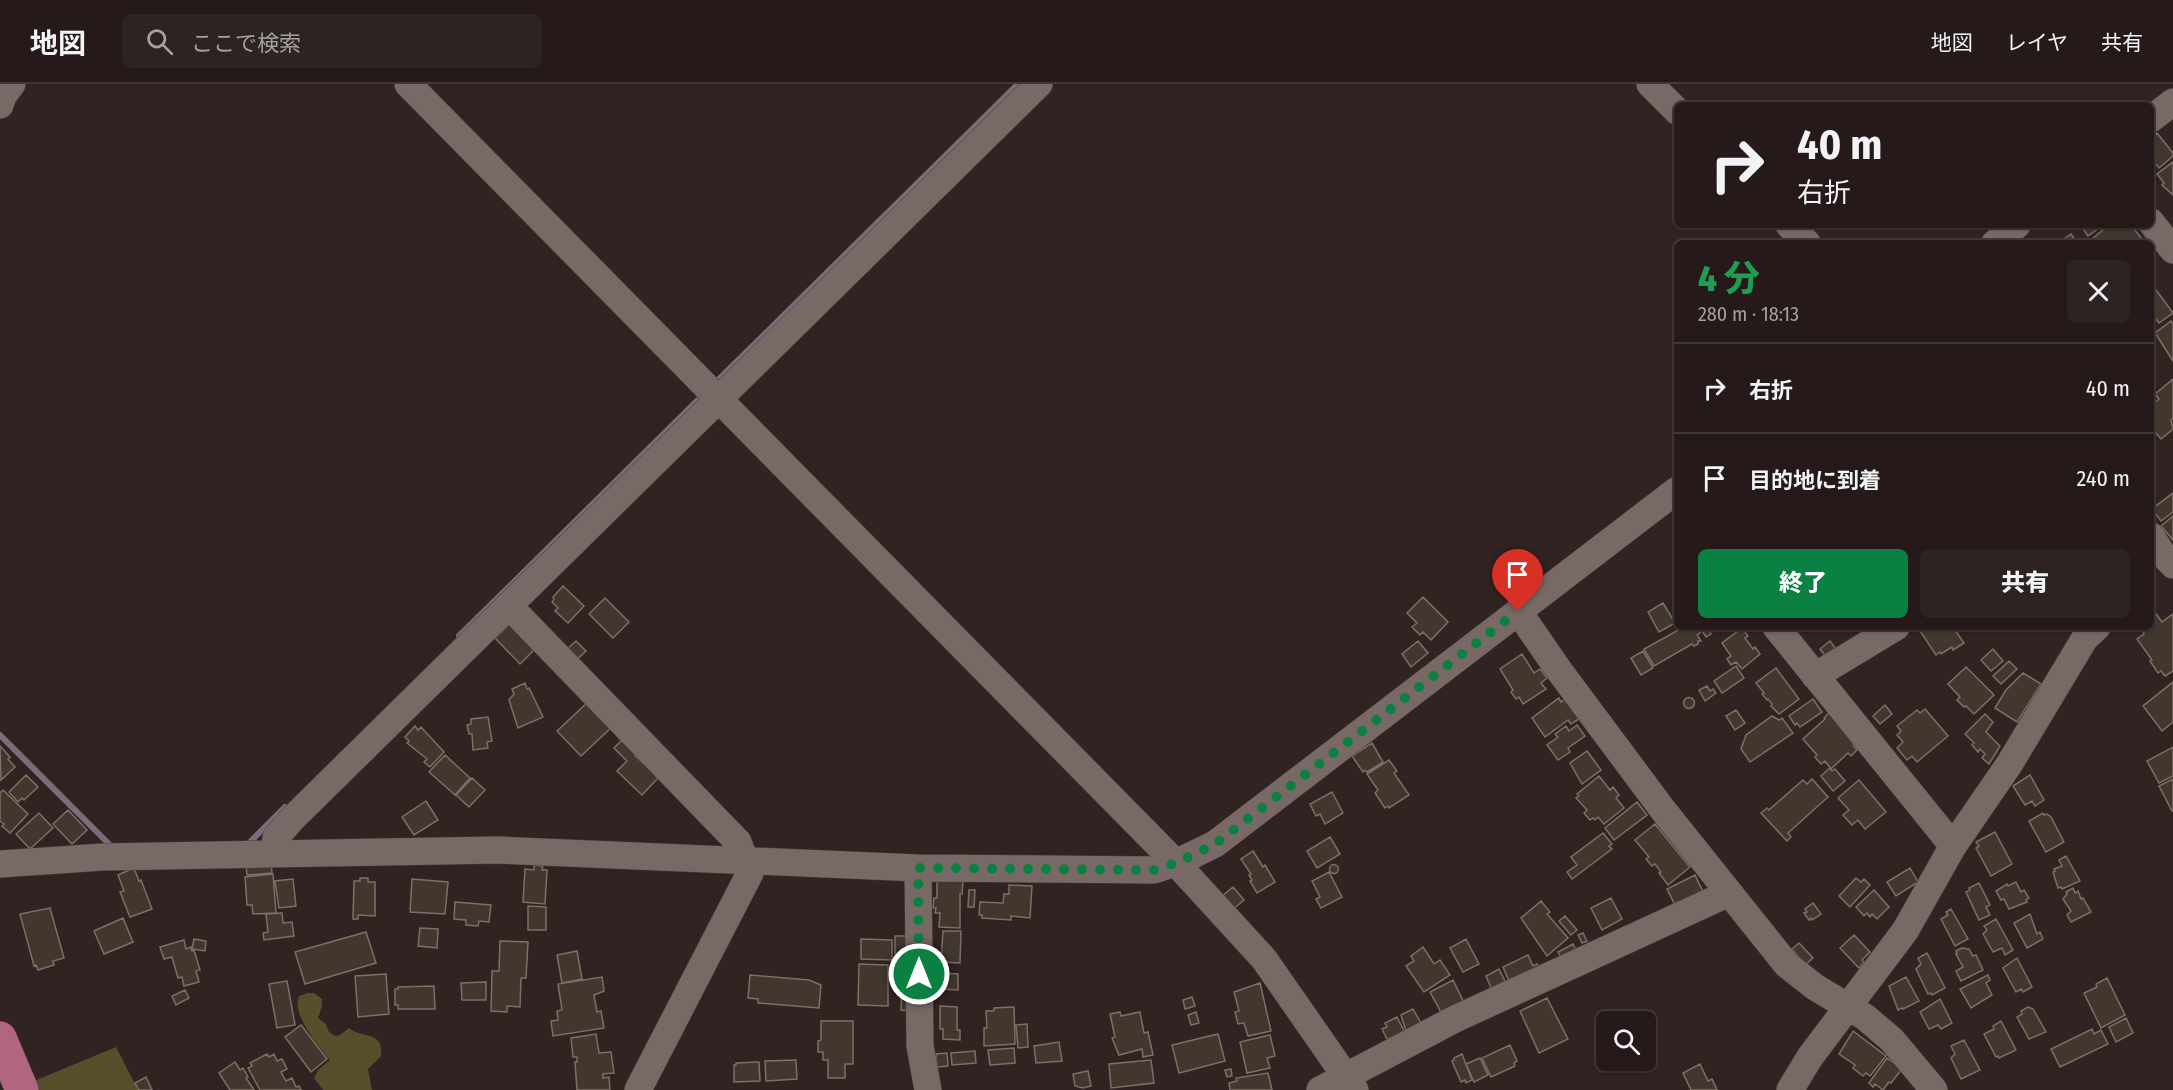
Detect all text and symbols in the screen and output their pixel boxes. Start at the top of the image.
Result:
search box [122,14,542,68]
icon: search [143,25,176,58]
text: 地図 [30,27,86,60]
text: ここで検索 [191,30,301,57]
text: 地図 [1931,30,1973,56]
text: レイヤ [2006,30,2068,56]
text: 共有 [2101,30,2143,56]
text: 40 m [1797,120,1882,170]
icon: right [1698,126,1776,204]
text: 右折 [1797,177,1851,209]
text: 4 分 [1698,257,1760,301]
button: close [2067,260,2130,323]
text: 280 m · 18:13 [1698,302,1799,326]
icon: right [1698,372,1731,405]
text: 40 m [2086,375,2130,402]
text: 右折 [1749,377,1793,404]
icon: arrive [1698,462,1731,495]
text: 240 m [2077,465,2130,492]
text: 目的地に到着 [1749,467,1881,494]
pin [1492,549,1543,611]
button: 終了 [1698,549,1908,618]
button: 共有 [1920,549,2130,618]
icon: arrive [1501,558,1534,591]
position arrow [887,942,951,1006]
map controls [1596,1011,1656,1071]
button: search [1596,1011,1656,1071]

